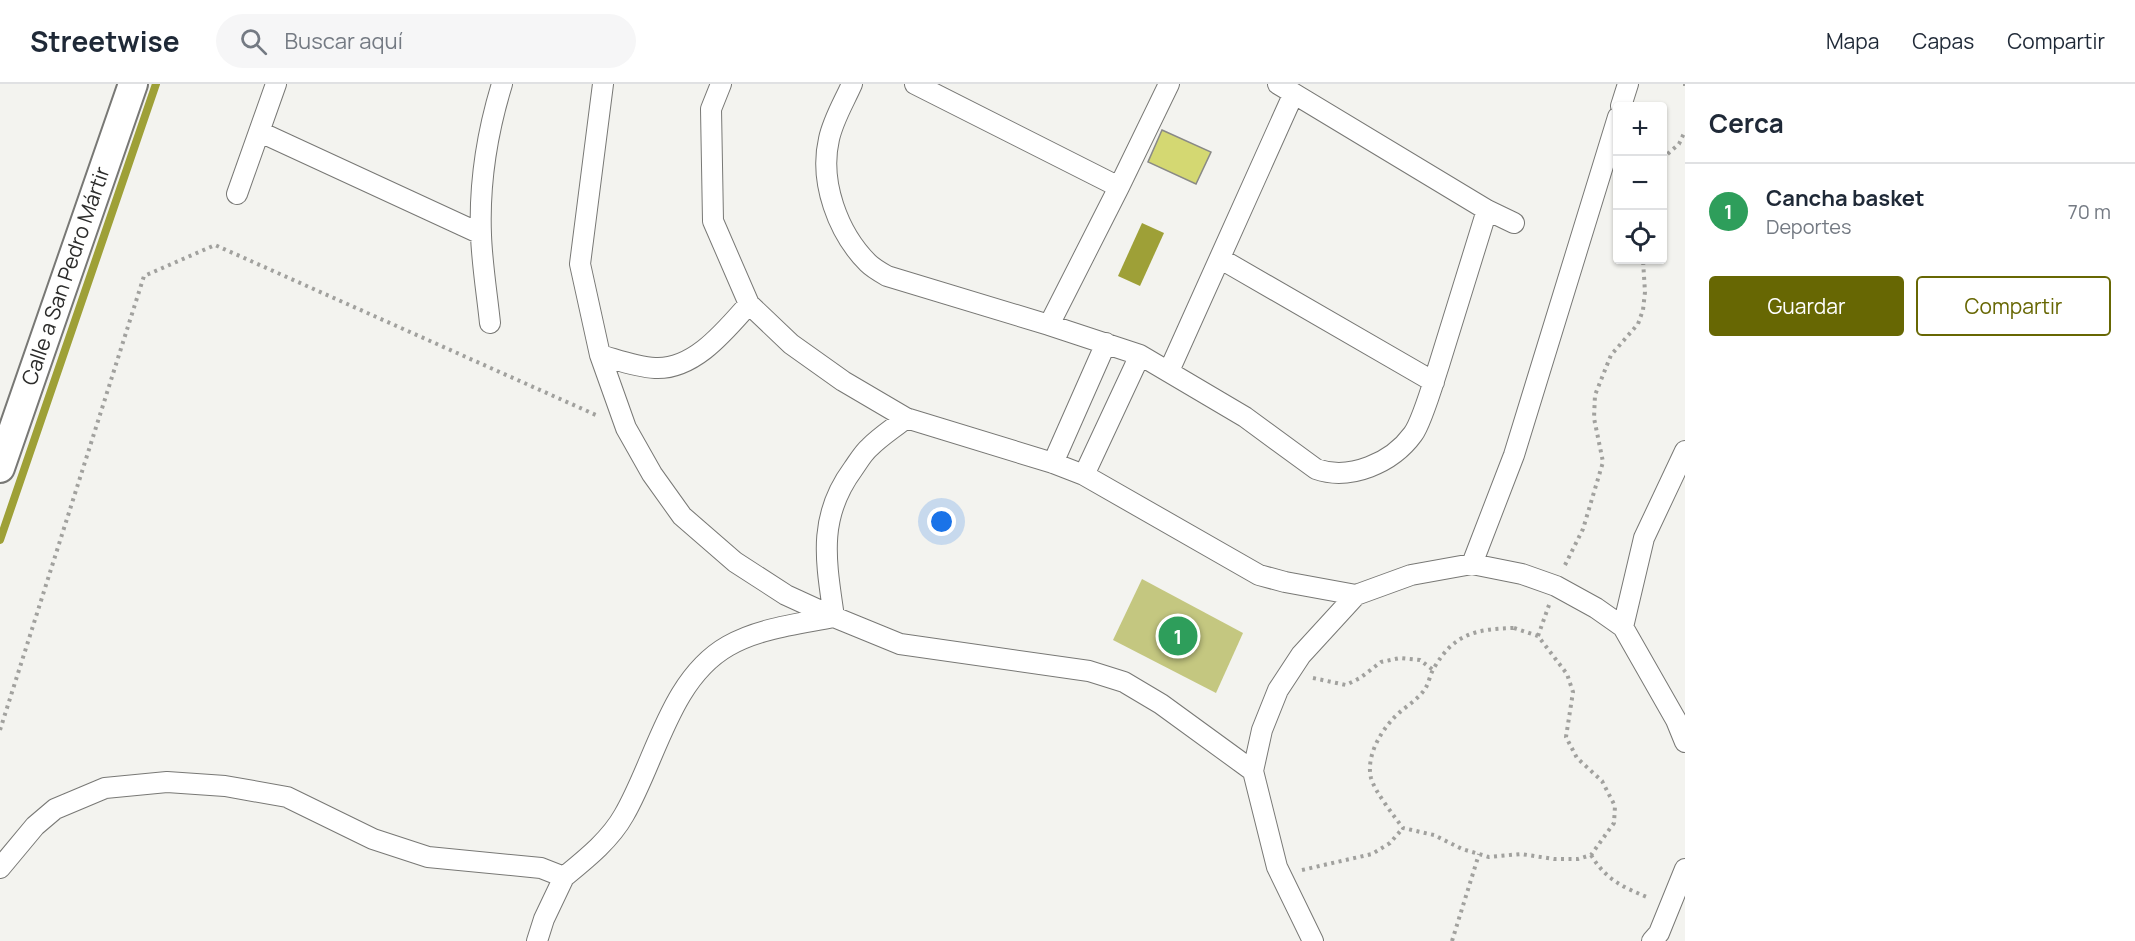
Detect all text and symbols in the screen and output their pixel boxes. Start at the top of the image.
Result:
search box [216,14,636,68]
text: Streetwise [30,22,180,60]
icon: search [237,25,270,58]
text: Buscar aquí [285,26,403,56]
text: Mapa [1826,27,1879,55]
text: Capas [1912,27,1974,55]
text: Compartir [2007,27,2105,55]
map controls [1613,102,1667,264]
button: + [1613,102,1667,156]
text: Cerca [1709,105,1784,141]
button: − [1613,156,1667,210]
street label: Calle a San Pedro Mártir [15,162,116,389]
text: Cancha basket [1766,183,1925,213]
text: 1 [1724,198,1733,225]
text: 70 m [2068,198,2111,225]
button: locate [1613,210,1667,264]
text: Deportes [1766,213,1852,240]
button: Guardar [1709,276,1904,336]
button: Compartir [1916,276,2111,336]
your location [927,507,956,536]
pin: 1 [1158,614,1198,658]

